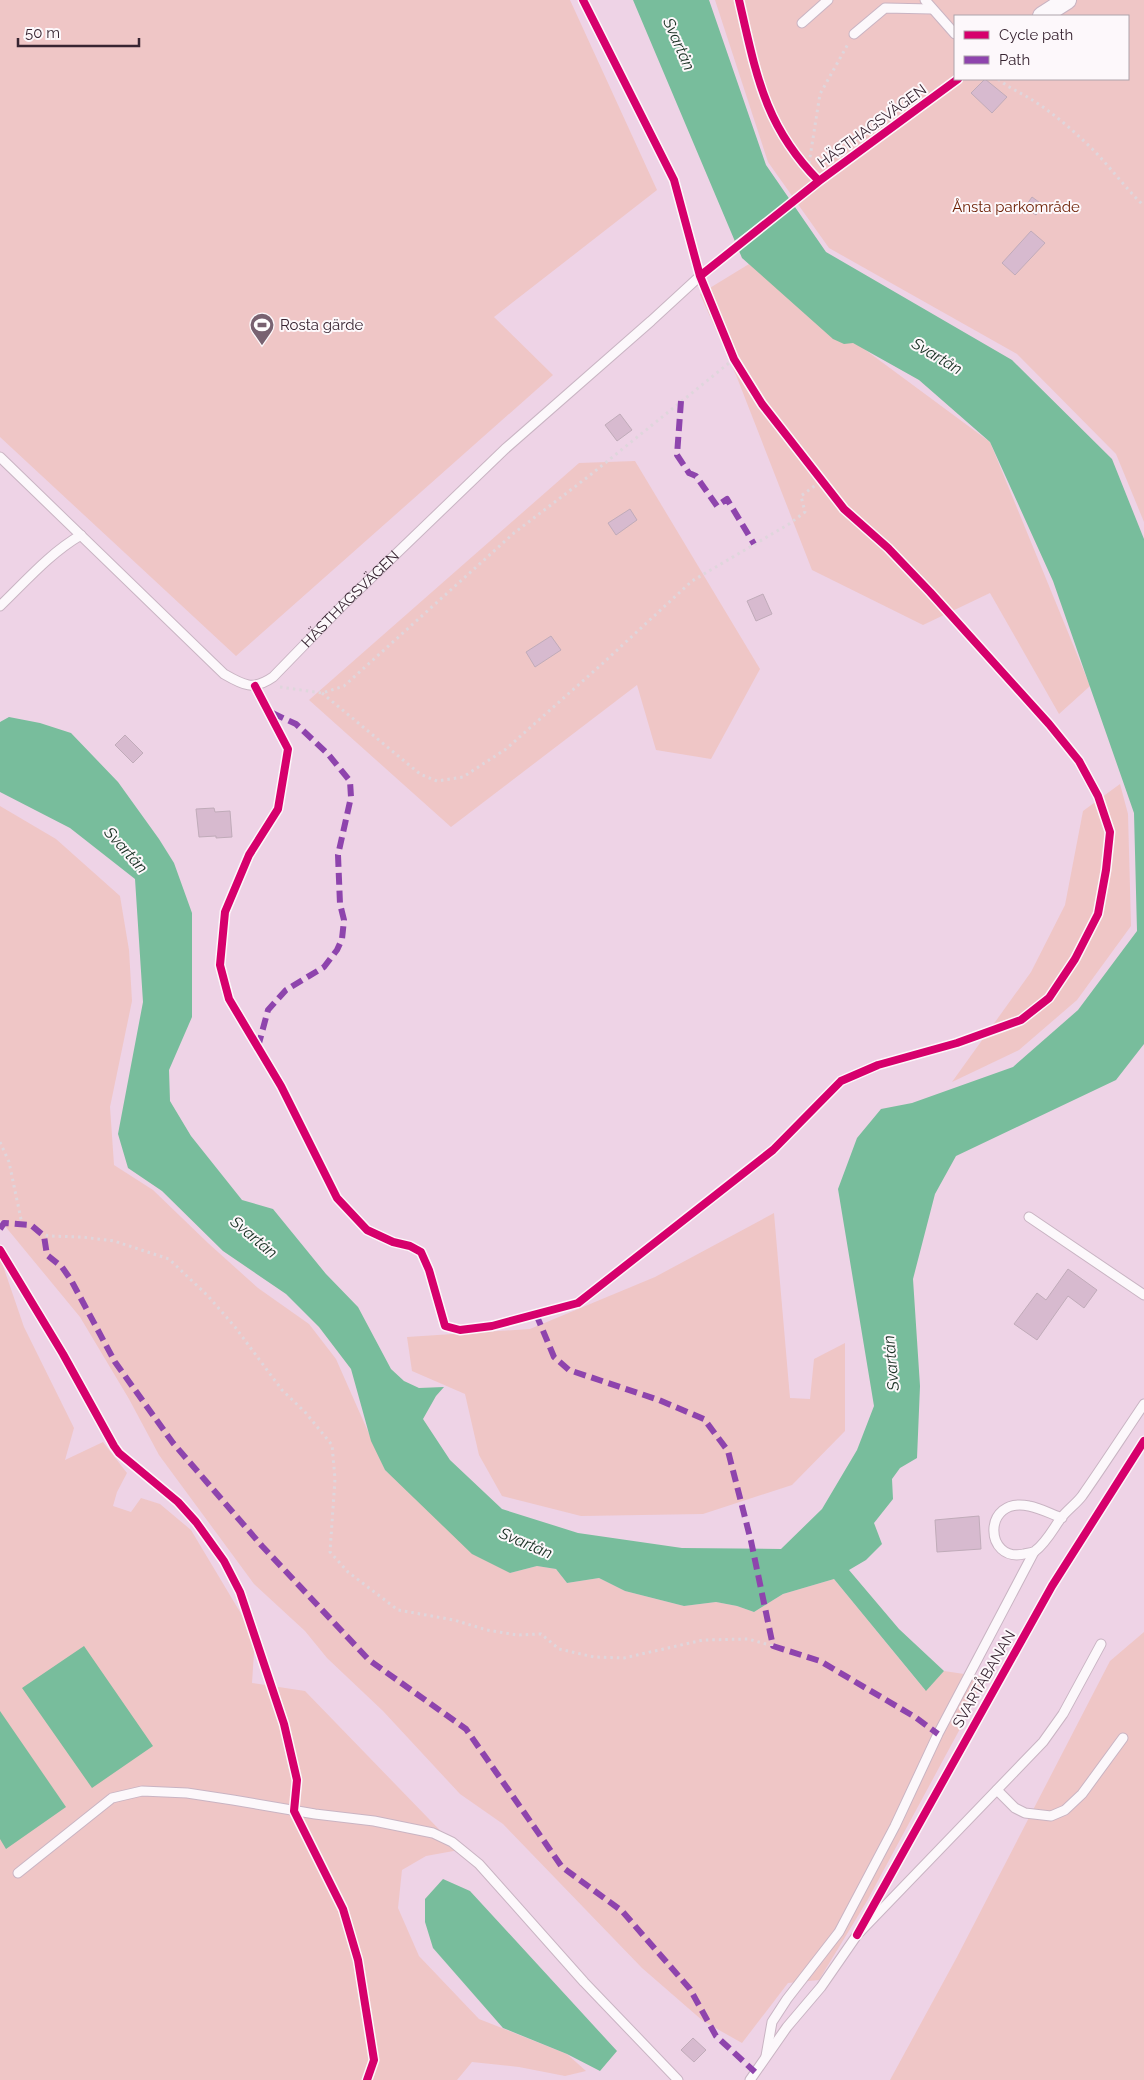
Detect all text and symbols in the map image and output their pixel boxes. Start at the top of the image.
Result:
water label: Svartån [659,14,699,73]
scale bar [18,15,139,47]
legend [954,15,1129,80]
text: 50 m [25,24,60,42]
text: Cycle path [999,26,1073,44]
text: Path [999,51,1030,69]
street label: HÄSTHAGSVÄGEN [813,80,930,172]
park label: Ånsta parkområde [952,198,1080,216]
sports icon: Rosta gärde [249,312,275,346]
place label: Rosta gärde [280,316,364,334]
water label: Svartån [907,333,966,378]
street label: HÄSTHAGSVÄGEN [298,547,403,651]
water label: Svartån [100,822,152,877]
water label: Svartån [226,1211,281,1262]
water label: Svartån [879,1334,903,1392]
water label: Svartån [496,1523,555,1563]
street label: SVARTÅBANAN [949,1627,1019,1731]

